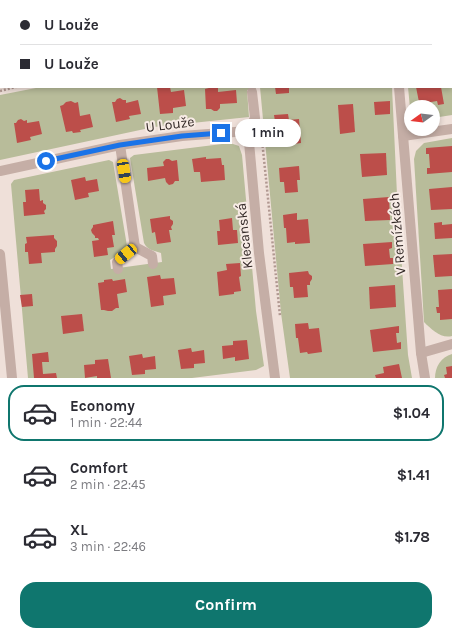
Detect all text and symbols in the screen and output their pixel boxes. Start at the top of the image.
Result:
text: U Louže [44,16,99,34]
text: U Louže [44,55,99,73]
north arrow [404,100,440,136]
map controls [404,100,440,136]
street label: U Louže [145,113,195,136]
callout: 1 min [235,119,301,147]
route end [212,124,230,142]
text: 1 min [252,125,284,140]
route start [37,152,55,170]
car [116,158,132,184]
street label: V Remízkách [385,192,410,276]
street label: Klecanská [233,202,256,270]
car [113,242,139,266]
icon: car [22,395,58,431]
text: Economy [70,397,135,415]
text: $1.04 [393,404,430,422]
text: 1 min · 22:44 [70,415,142,430]
icon: car [22,457,58,493]
text: Comfort [70,459,128,477]
text: $1.41 [397,466,430,484]
text: 2 min · 22:45 [70,477,146,492]
icon: car [22,519,58,555]
text: XL [70,521,88,539]
text: $1.78 [394,528,430,546]
text: 3 min · 22:46 [70,539,146,554]
button: Confirm [20,582,432,628]

